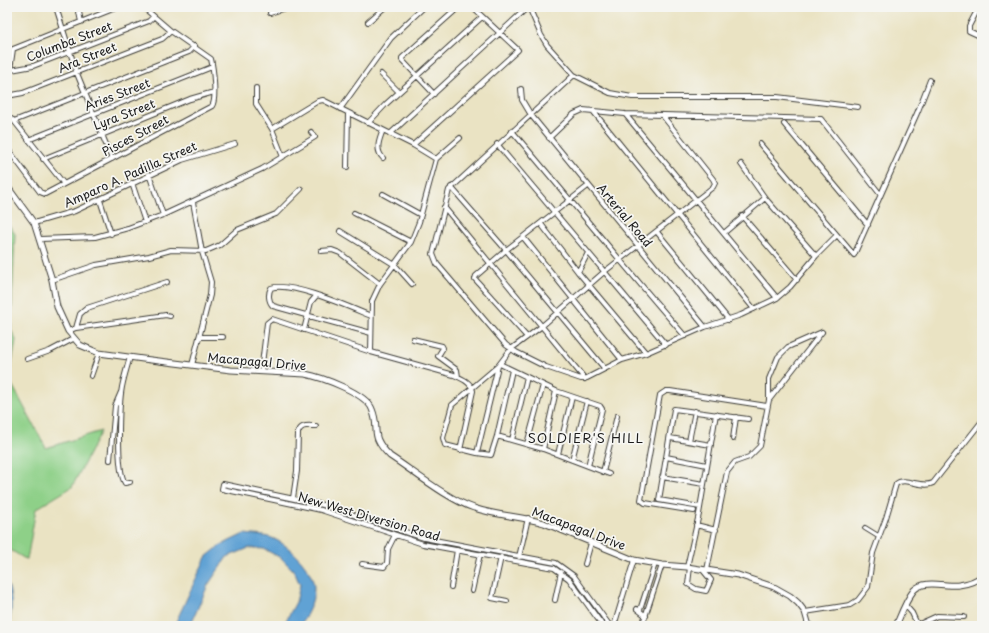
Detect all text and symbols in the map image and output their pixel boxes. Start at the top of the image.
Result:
street label: Columba Street [23,16,115,66]
street label: Ara Street [55,37,119,77]
street label: Aries Street [81,73,153,115]
street label: Lyra Street [90,94,158,134]
street label: Pisces Street [98,110,172,160]
street label: Amparo A. Padilla Street [61,136,200,212]
street label: Arterial Road [593,179,657,251]
street label: Macapagal Drive [207,348,307,374]
district label: SOLDIER'S HILL [528,428,644,447]
street label: New West Diversion Road [296,487,442,545]
street label: Macapagal Drive [530,502,628,554]

